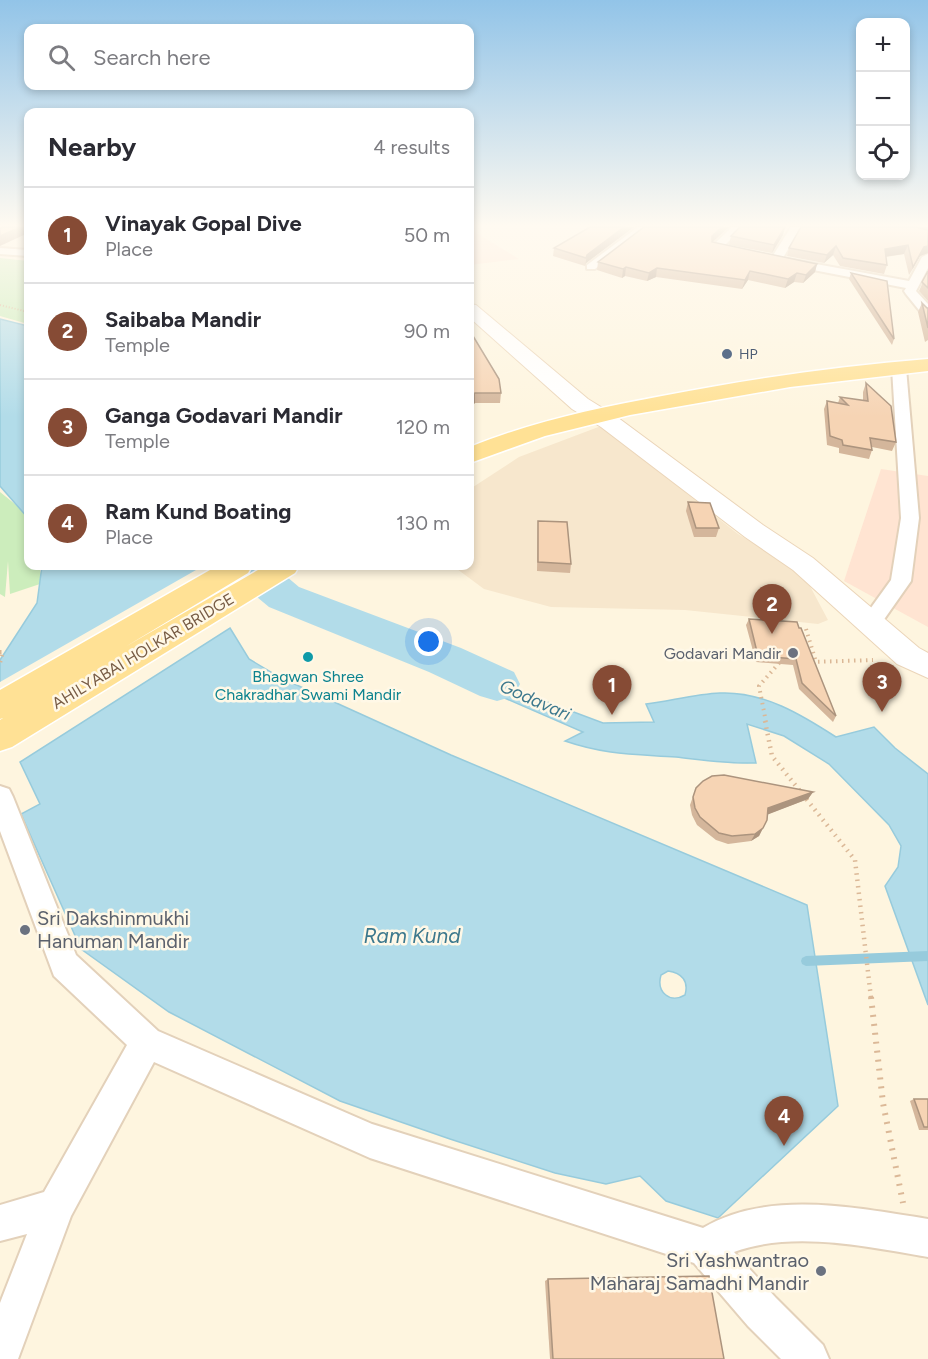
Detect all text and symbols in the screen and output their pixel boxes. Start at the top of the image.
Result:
map controls [856,18,910,180]
button: + [856,18,910,72]
search box [24,24,474,90]
icon: search [45,41,78,74]
text: Search here [93,44,211,71]
button: − [856,72,910,126]
button: locate [856,126,910,180]
text: Nearby [48,131,136,163]
text: 4 results [373,135,450,159]
text: Vinayak Gopal Dive [105,210,302,237]
text: 1 [63,223,72,247]
text: 50 m [404,223,450,247]
text: Place [105,237,153,261]
text: Saibaba Mandir [105,306,261,333]
text: 2 [62,319,73,343]
text: 90 m [404,319,450,343]
text: Temple [105,333,170,357]
place label: HP [739,346,758,363]
marker: HP [720,347,734,361]
text: Ganga Godavari Mandir [105,402,343,429]
text: 3 [62,415,73,439]
text: 120 m [396,415,450,439]
text: Temple [105,429,170,453]
text: Ram Kund Boating [105,498,291,525]
text: 4 [61,511,74,535]
text: 130 m [396,511,450,535]
text: Place [105,525,153,549]
pin: 2 [752,584,792,634]
street label: AHILYABAI HOLKAR BRIDGE [49,589,237,713]
your location [414,627,443,656]
place label: Godavari Mandir [664,644,782,663]
marker: Godavari Mandir [786,646,800,660]
marker: Bhagwan Shree Chakradhar Swami Mandir [301,650,315,664]
pin: 3 [862,662,902,712]
pin: 1 [592,666,632,715]
place label: Bhagwan Shree Chakradhar Swami Mandir [215,667,402,704]
water label: Godavari [496,675,575,726]
place label: Sri Dakshinmukhi Hanuman Mandir [37,906,189,953]
marker: Sri Dakshinmukhi Hanuman Mandir [18,923,32,937]
water label: Ram Kund [363,923,461,948]
pin: 4 [764,1096,804,1146]
place label: Sri Yashwantrao Maharaj Samadhi Mandir [590,1248,809,1295]
marker: Sri Yashwantrao Maharaj Samadhi Mandir [814,1264,828,1278]

